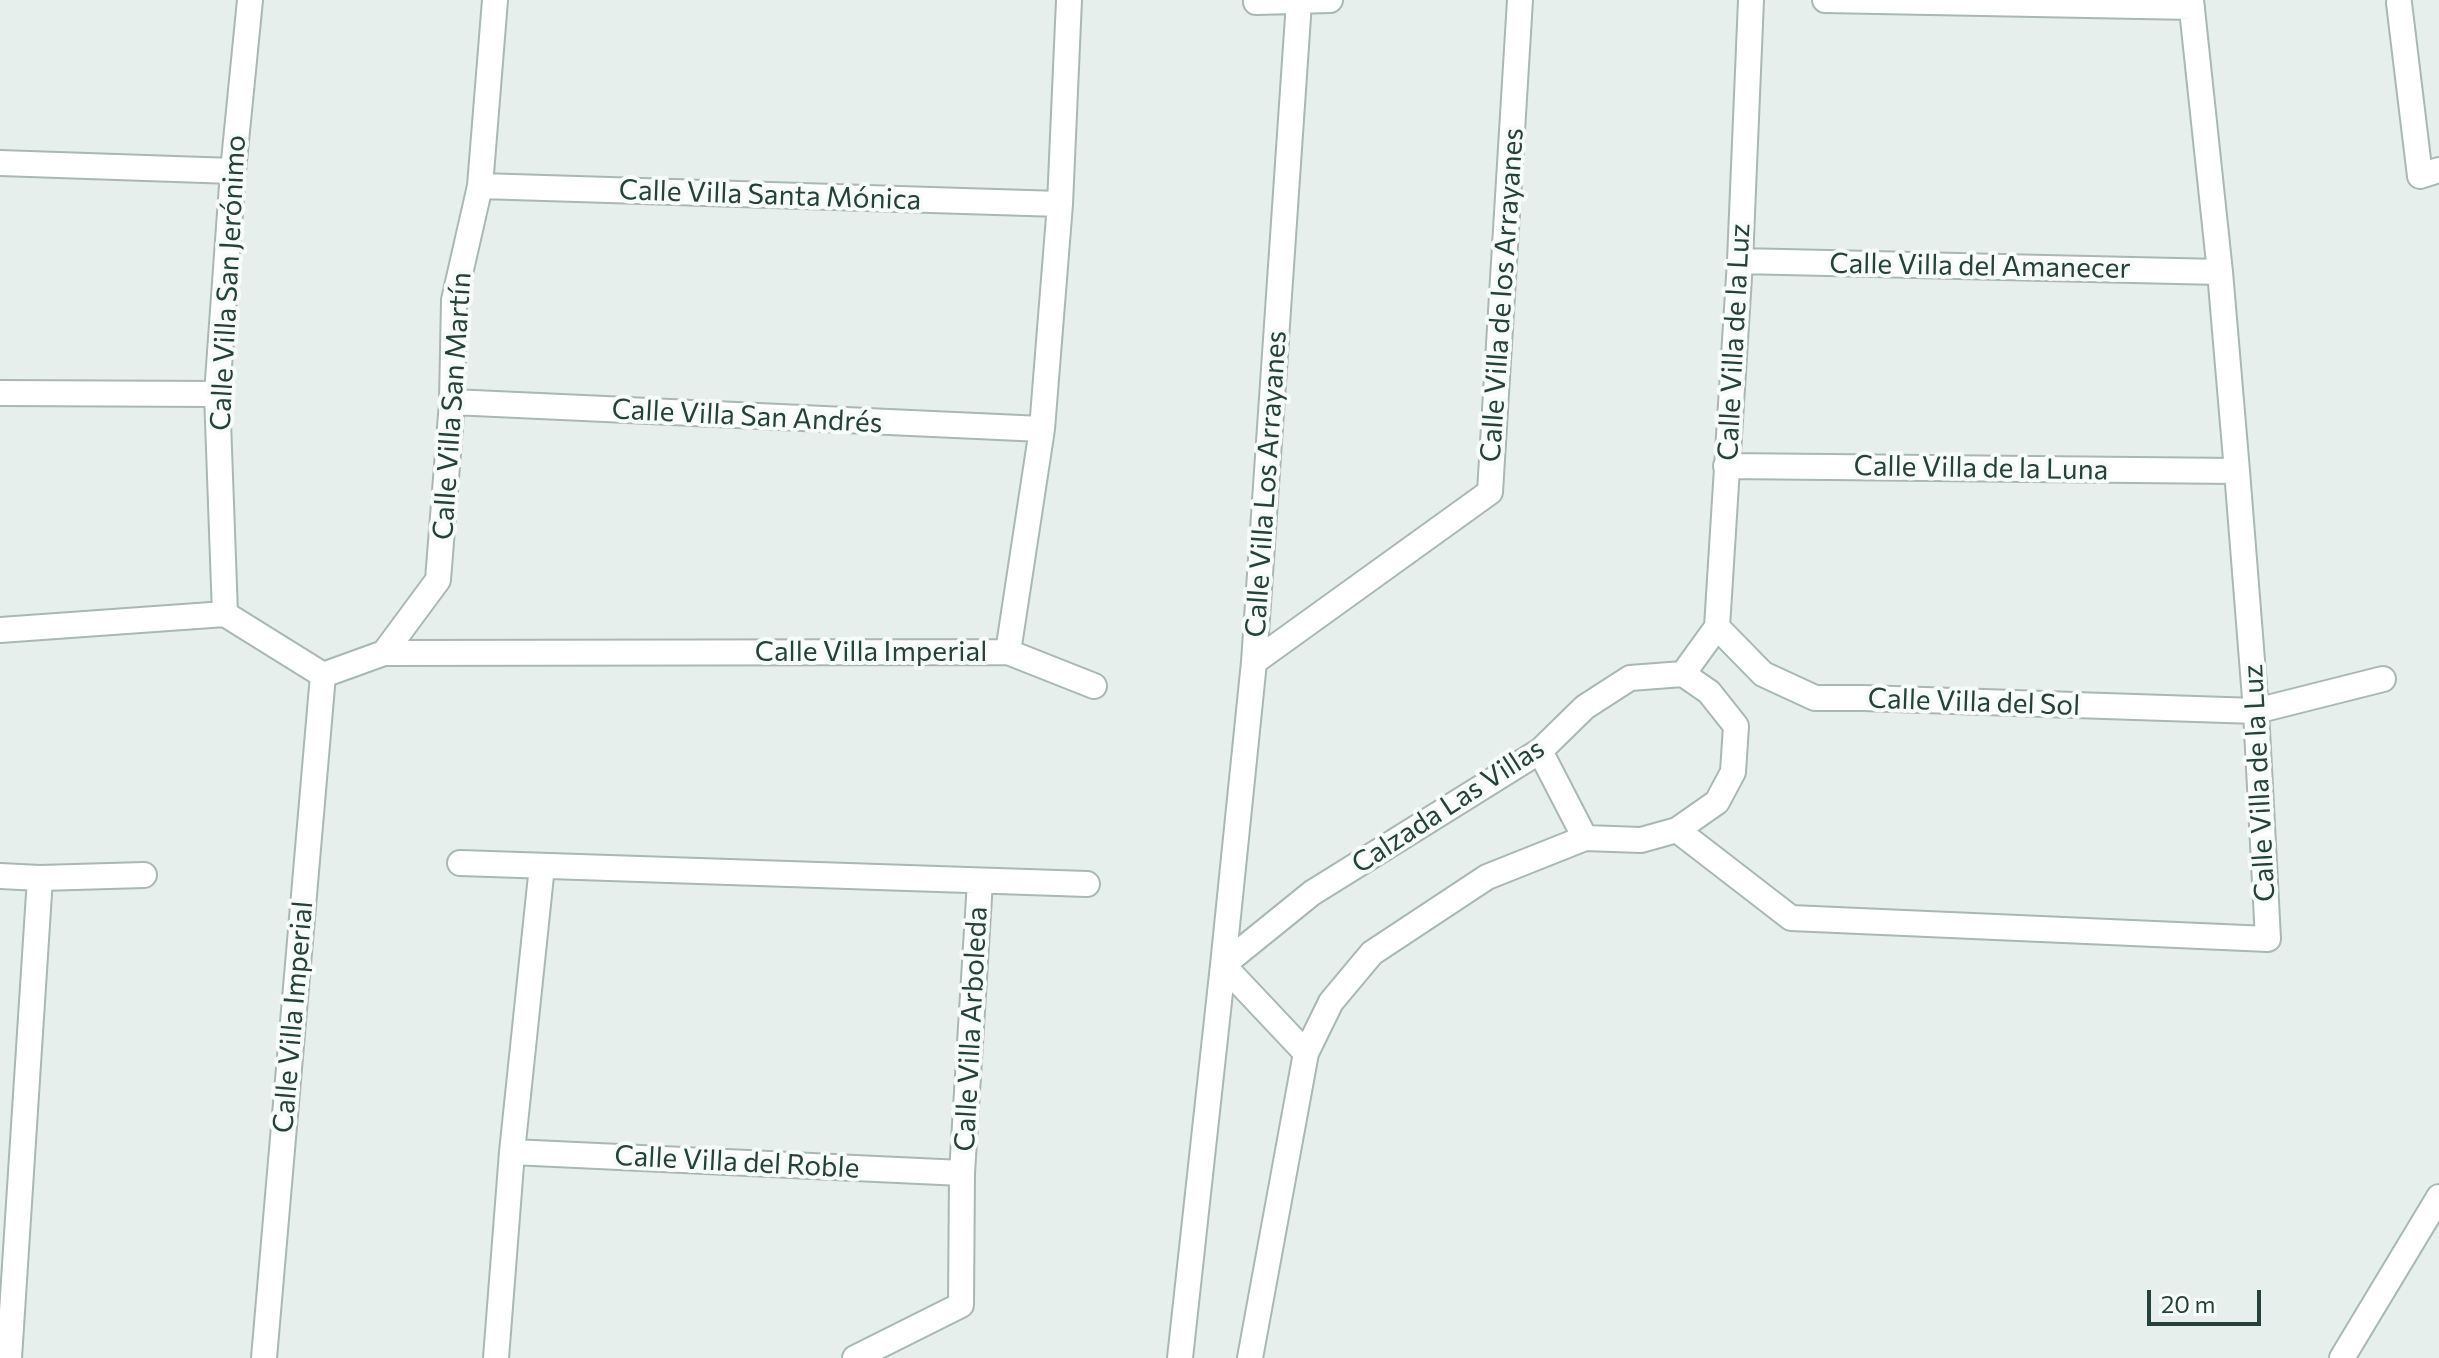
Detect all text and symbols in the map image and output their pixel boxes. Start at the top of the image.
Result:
street label: Calle Villa de los Arrayanes [1474,127,1530,463]
street label: Calle Villa San Jerónimo [203,134,253,432]
street label: Calle Villa Santa Mónica [618,173,922,217]
street label: Calle Villa de la Luz [1711,222,1757,462]
street label: Calle Villa del Amanecer [1829,247,2131,285]
street label: Calle Villa San Martín [426,271,478,541]
street label: Calle Villa Los Arrayanes [1239,329,1293,639]
street label: Calle Villa San Andrés [611,392,883,440]
street label: Calle Villa de la Luna [1853,449,2109,487]
street label: Calle Villa Imperial [755,635,987,669]
street label: Calle Villa de la Luz [2236,663,2282,903]
street label: Calle Villa del Sol [1867,682,2081,722]
street label: Calzada Las Villas [1346,731,1550,881]
street label: Calle Villa Imperial [266,900,320,1134]
street label: Calle Villa Arboleda [948,906,994,1152]
street label: Calle Villa del Roble [614,1139,860,1185]
scale bar [2151,1274,2265,1324]
text: 20 m [2161,1289,2215,1318]

